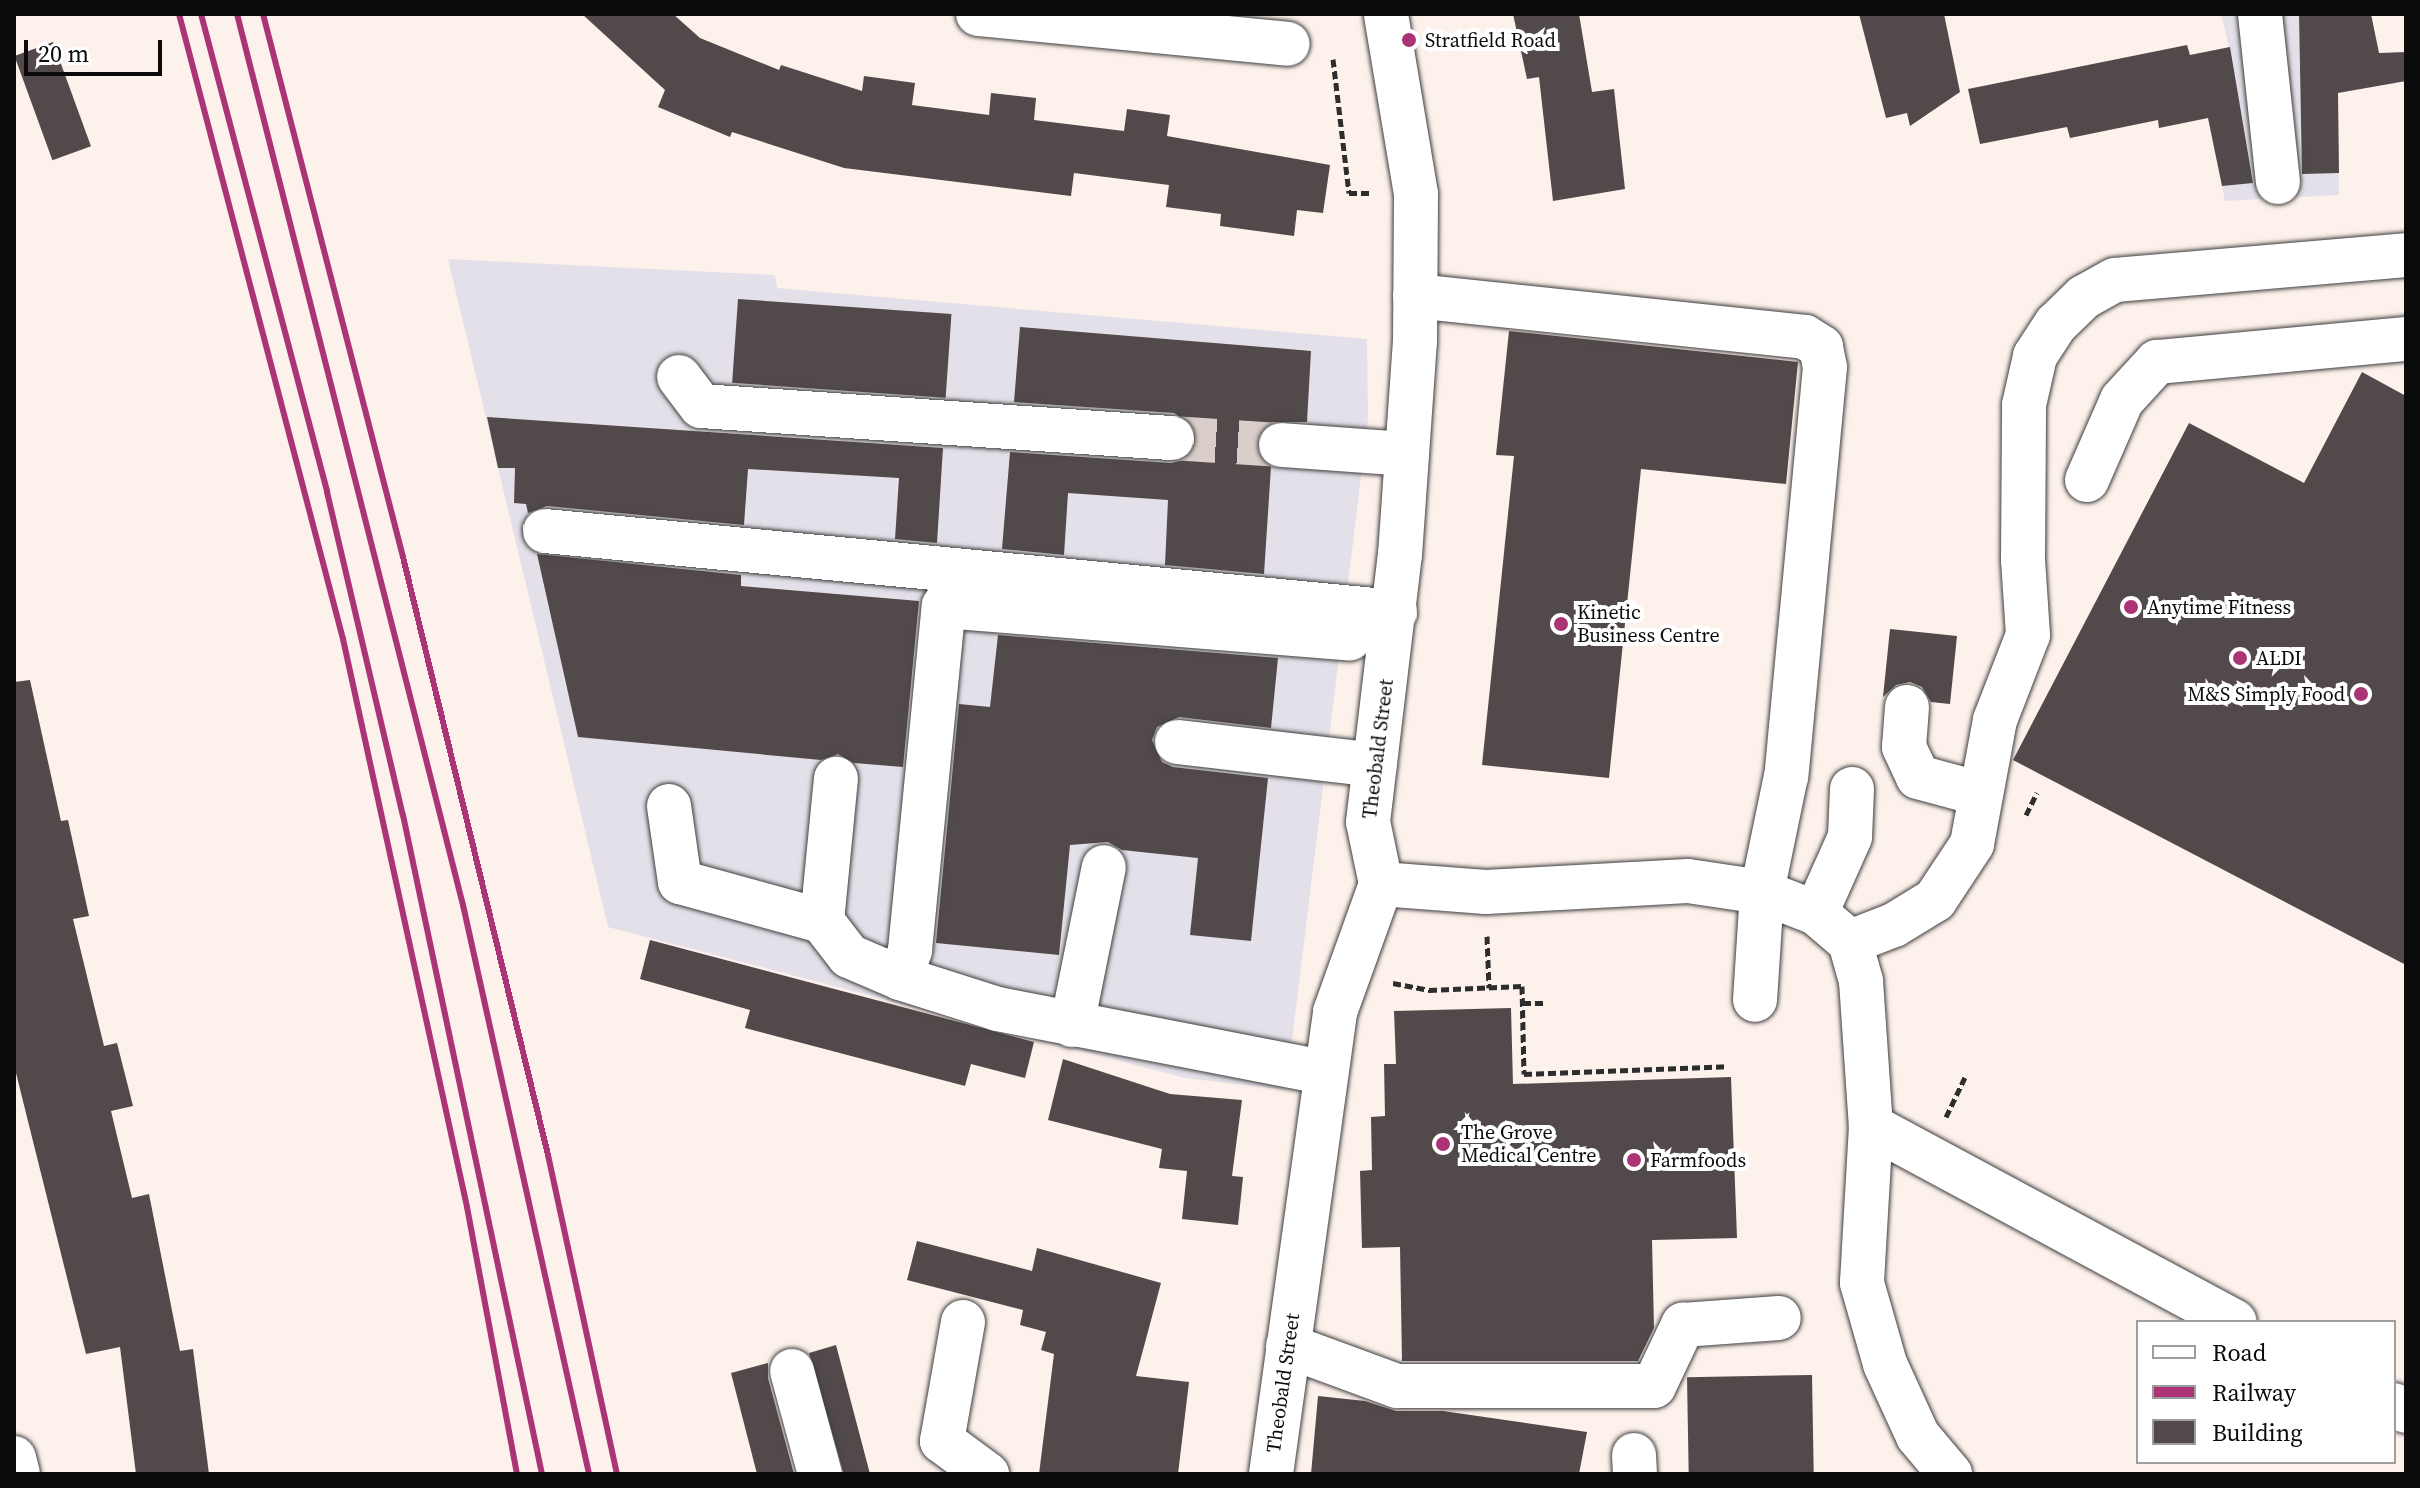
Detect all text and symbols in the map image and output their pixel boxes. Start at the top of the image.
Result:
scale bar [28,24,166,74]
place label: Stratfield Road [1425,28,1556,52]
marker: Stratfield Road [1400,31,1418,49]
text: 20 m [38,37,89,70]
place label: Anytime Fitness [2147,595,2291,619]
marker: Anytime Fitness [2122,598,2140,616]
place label: Kinetic Business Centre [1577,600,1720,647]
marker: Kinetic Business Centre [1552,615,1570,633]
place label: ALDI [2256,646,2302,670]
marker: ALDI [2231,649,2249,667]
street label: Theobald Street [1358,678,1398,820]
place label: M&S Simply Food [2188,682,2345,706]
marker: M&S Simply Food [2352,685,2370,703]
place label: The Grove Medical Centre [1461,1120,1596,1167]
marker: The Grove Medical Centre [1432,1133,1454,1155]
place label: Farmfoods [1650,1148,1746,1172]
marker: Farmfoods [1625,1151,1643,1169]
street label: Theobald Street [1261,1312,1305,1454]
legend [2136,1320,2396,1464]
text: Road [2212,1336,2266,1369]
text: Railway [2212,1376,2296,1409]
text: Building [2212,1416,2303,1449]

